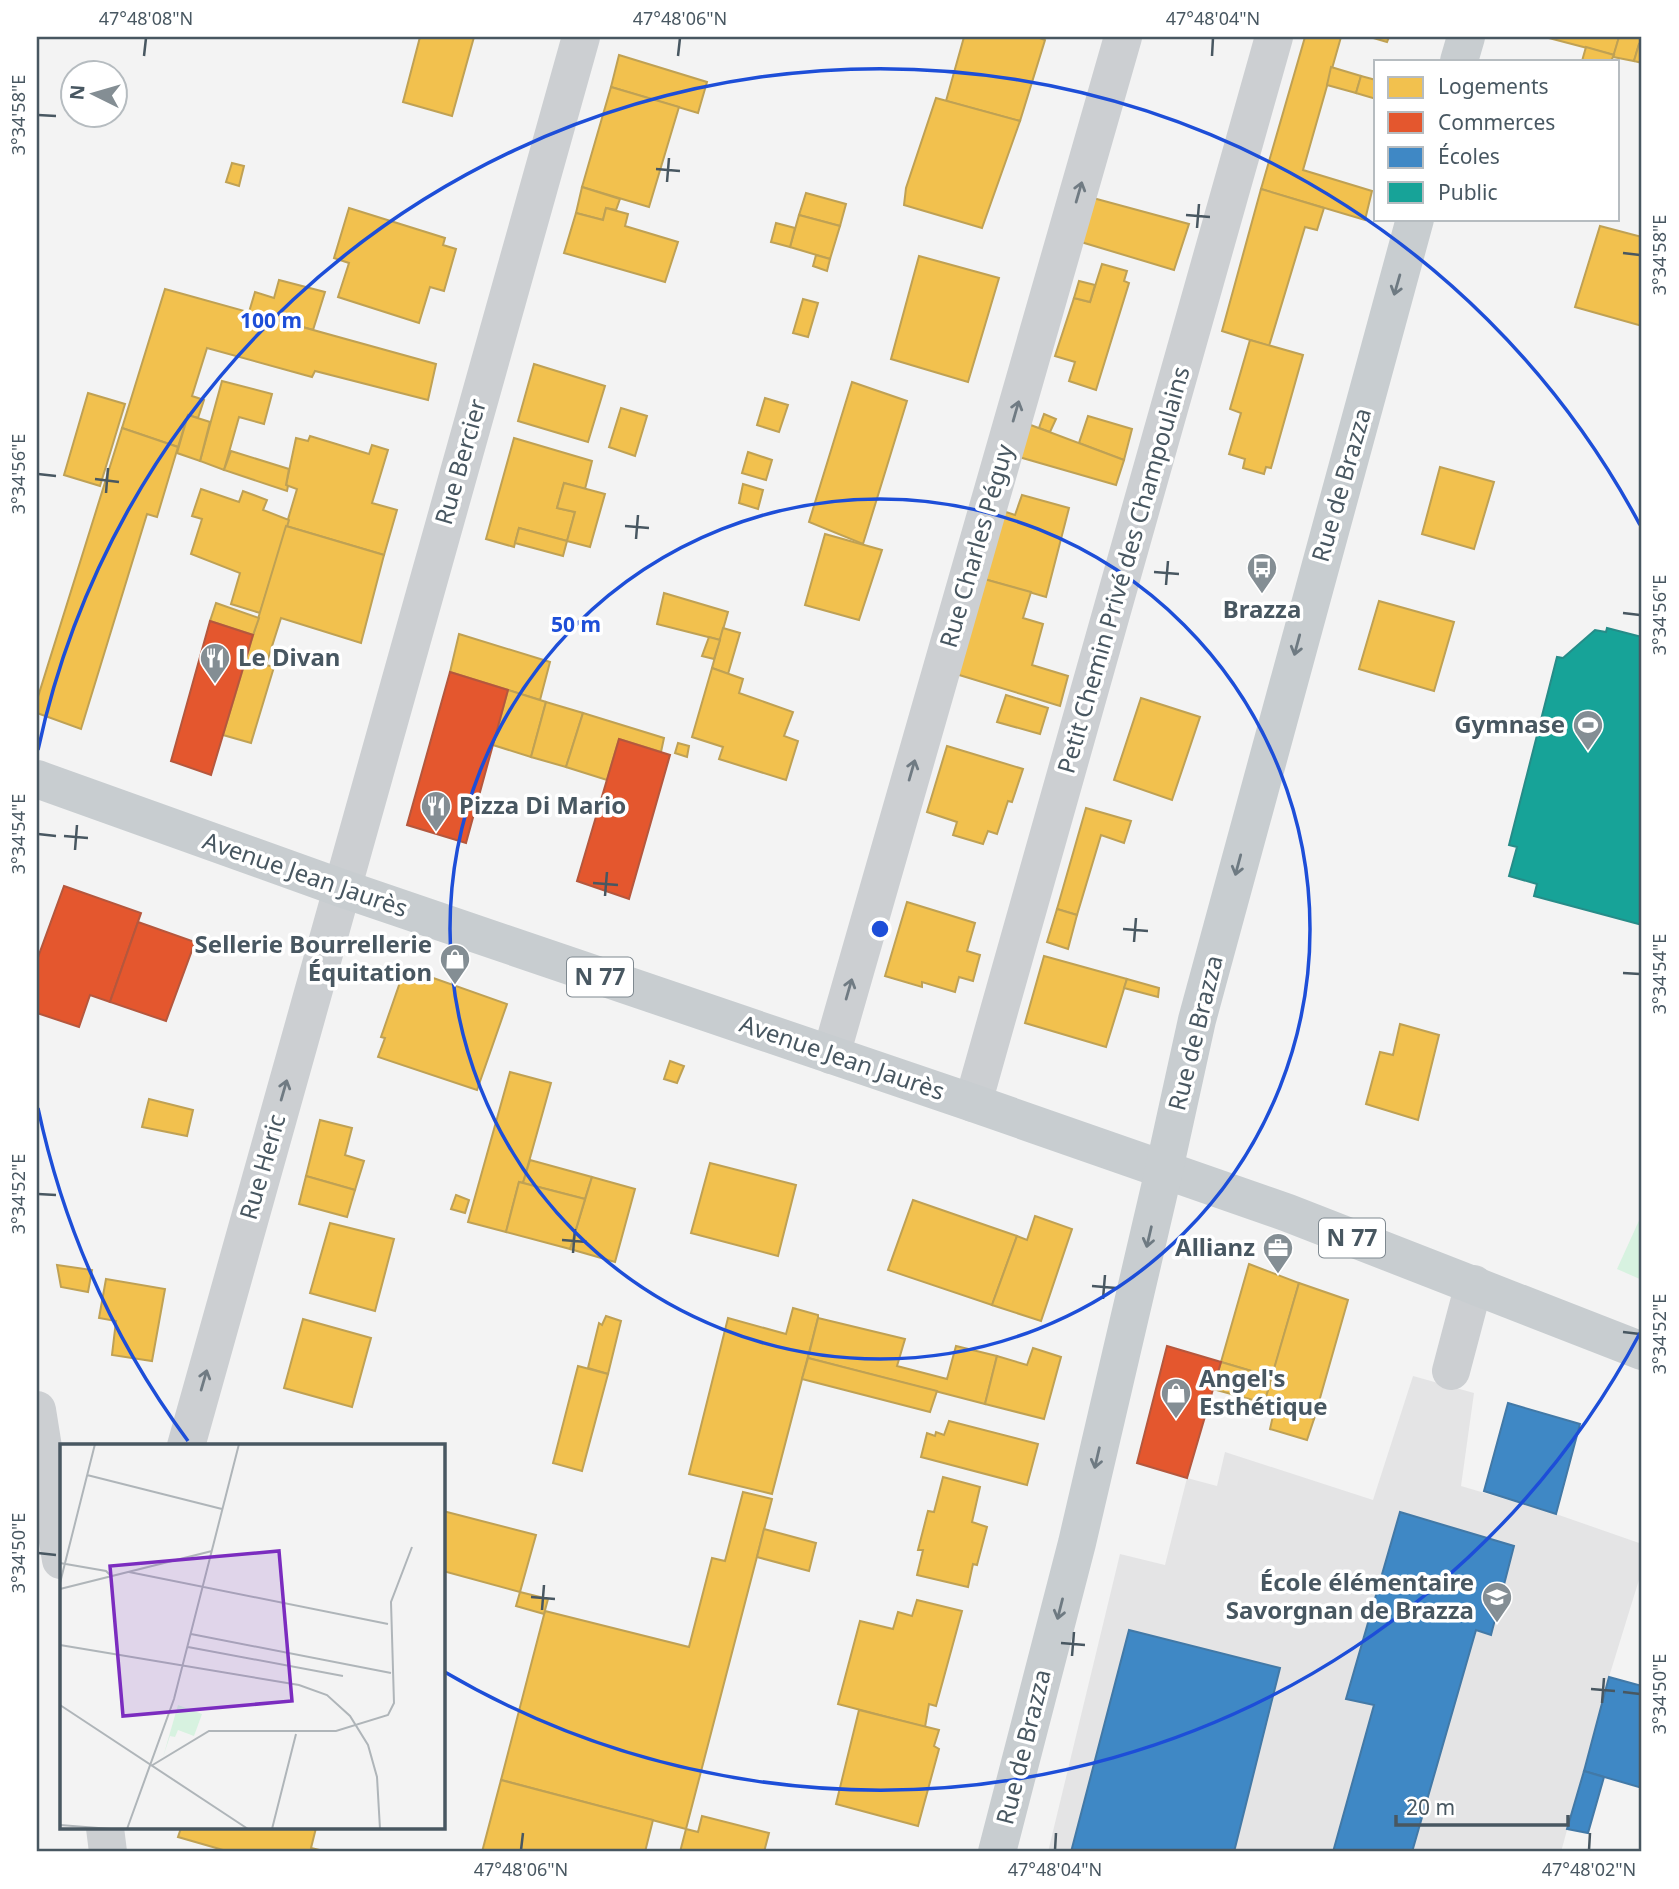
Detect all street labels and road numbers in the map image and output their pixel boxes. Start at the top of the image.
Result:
street label: Petit Chemin Privé des Champoulains [1049,362,1197,777]
street label: Rue Bercier [426,395,493,528]
street label: Rue de Brazza [1303,404,1378,565]
street label: Rue Charles Péguy [931,439,1021,651]
street label: Avenue Jean Jaurès [199,823,412,924]
street label: Rue de Brazza [1159,952,1230,1114]
road number: N 77 [567,958,633,996]
street label: Avenue Jean Jaurès [736,1006,949,1107]
street label: Rue Heric [231,1110,292,1223]
road number: N 77 [1319,1218,1385,1258]
street label: Rue de Brazza [987,1666,1058,1828]

